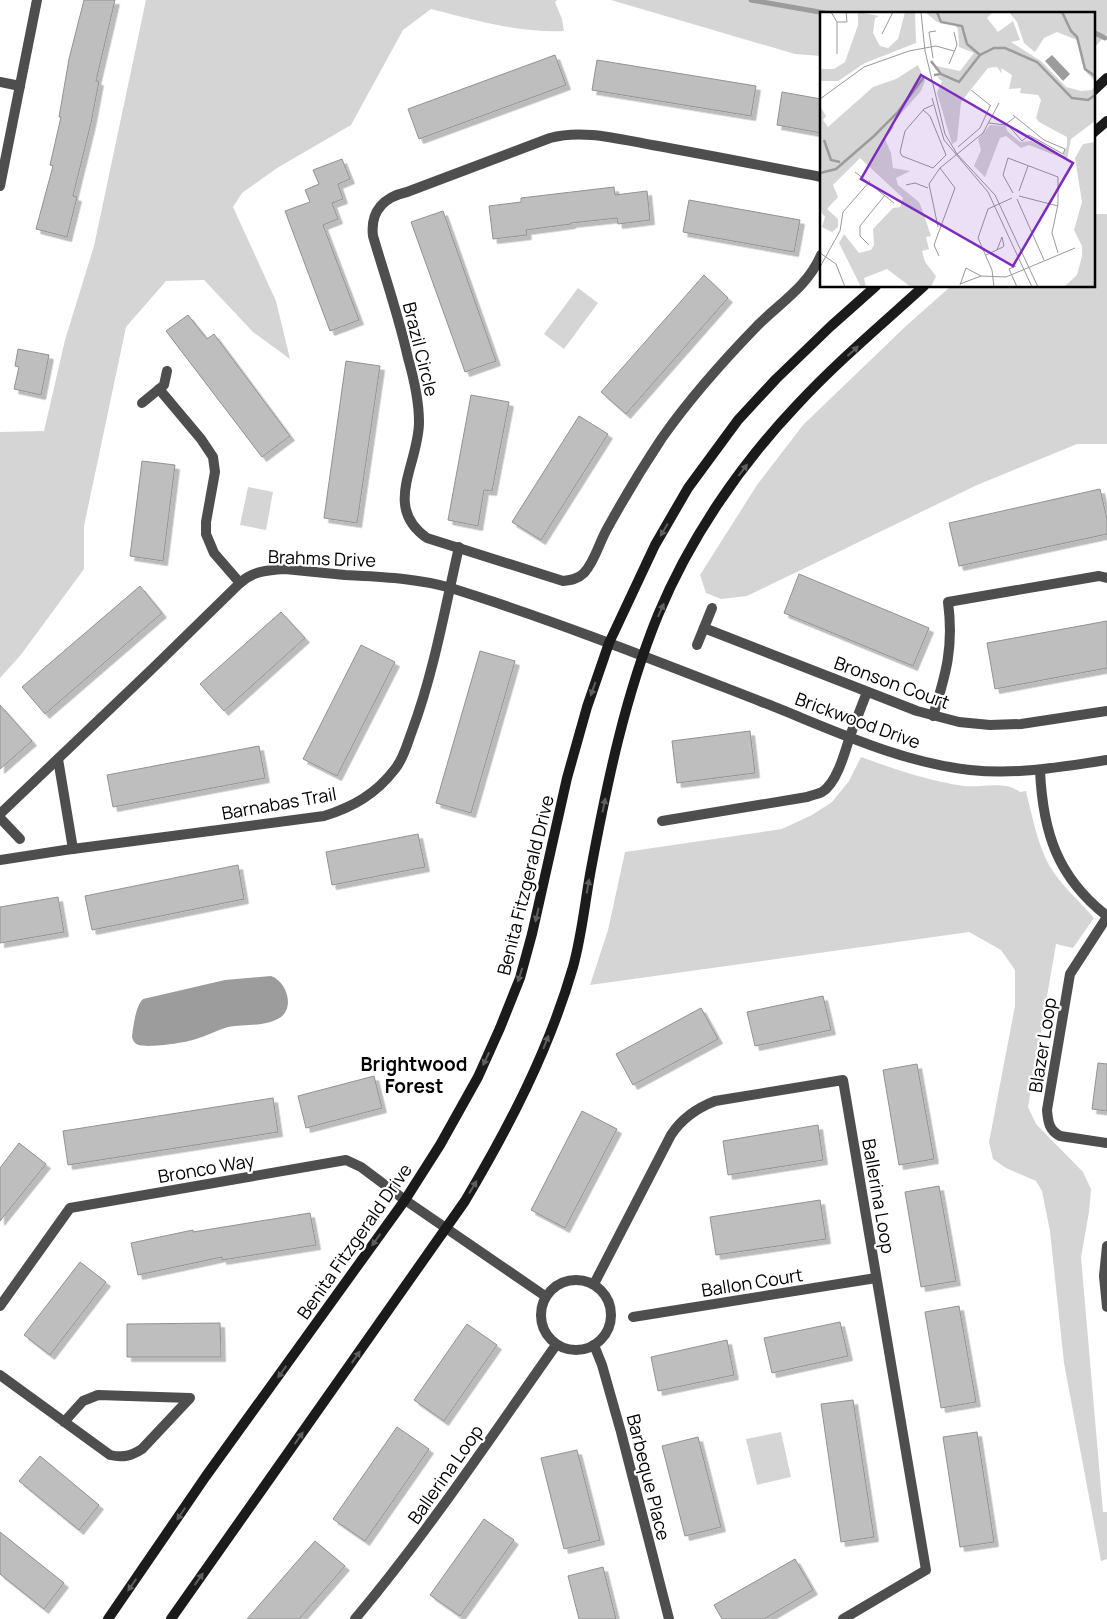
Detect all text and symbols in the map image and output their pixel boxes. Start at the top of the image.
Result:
inset map [820,12,1094,288]
street label: Brazil Circle [398,299,444,399]
one-way arrow [846,345,858,357]
one-way arrow [738,463,748,477]
one-way arrow [659,523,668,536]
street label: Brahms Drive [267,544,377,572]
one-way arrow [657,603,665,617]
street label: Bronson Court [831,650,953,714]
one-way arrow [589,682,597,697]
street label: Brickwood Drive [792,686,924,754]
street label: Barnabas Trail [220,781,338,825]
street label: Benita Fitzgerald Drive [491,792,559,978]
one-way arrow [601,796,609,812]
one-way arrow [585,877,593,893]
one-way arrow [533,907,541,922]
one-way arrow [516,967,524,982]
street label: Blazer Loop [1023,996,1061,1094]
one-way arrow [542,1034,550,1049]
district label: Brightwood Forest [361,1051,467,1099]
one-way arrow [482,1052,490,1066]
street label: Ballerina Loop [857,1137,901,1255]
street label: Bronco Way [156,1148,257,1188]
street label: Benita Fitzgerald Drive [291,1158,417,1324]
one-way arrow [469,1180,478,1193]
one-way arrow [371,1233,381,1247]
street label: Ballon Court [700,1262,804,1302]
one-way arrow [351,1350,361,1364]
one-way arrow [276,1365,287,1378]
street label: Barbeque Place [622,1411,676,1543]
street label: Ballerina Loop [402,1420,488,1528]
one-way arrow [294,1431,304,1444]
one-way arrow [176,1507,186,1520]
one-way arrow [194,1572,204,1586]
one-way arrow [127,1578,137,1592]

